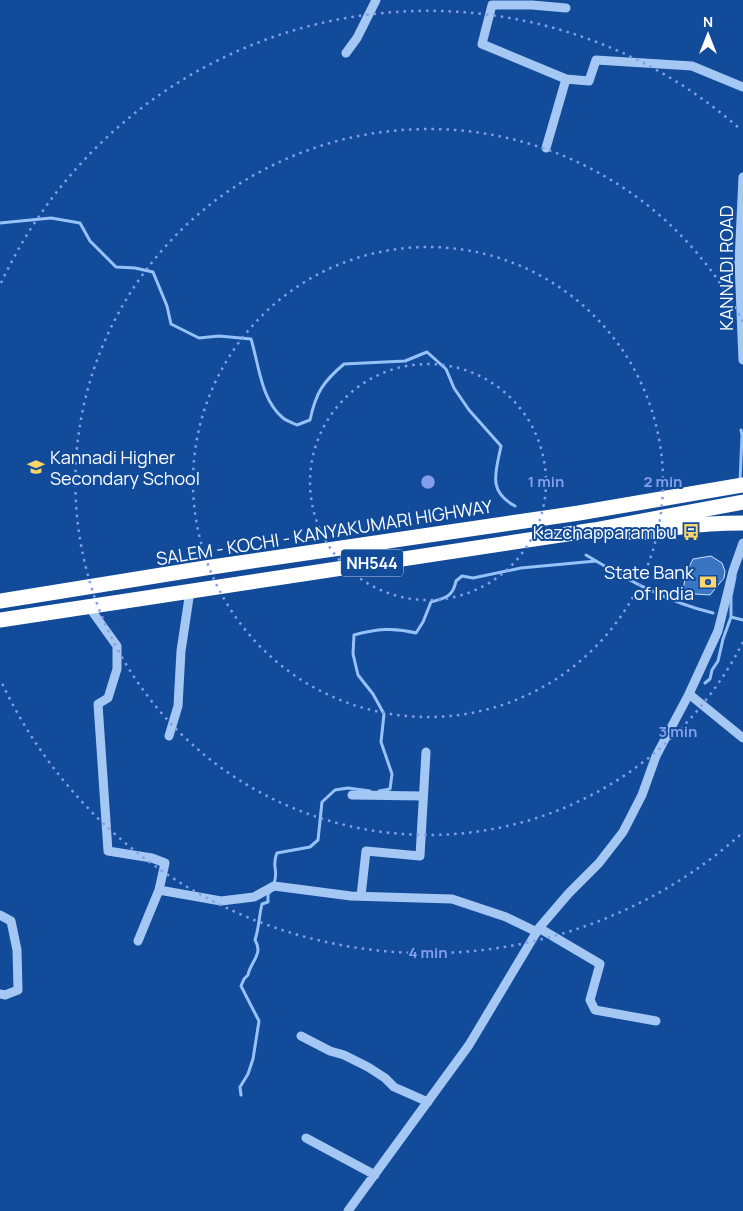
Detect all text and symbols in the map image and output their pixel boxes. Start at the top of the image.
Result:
north arrow [683,10,733,60]
text: N [703,12,713,31]
street label: KANNADI ROAD [714,205,738,331]
place label: Kannadi Higher Secondary School [50,445,200,490]
school or university icon: Kannadi Higher Secondary School [26,457,46,477]
text: 1 min [528,471,564,492]
text: 2 min [643,471,683,492]
centre of rings [419,473,437,491]
street label: SALEM - KOCHI - KANYAKUMARI HIGHWAY [154,493,495,570]
place label: Kazchapparambu [533,520,677,544]
bus stop icon: Kazchapparambu [681,522,701,542]
road number: NH544 [341,550,403,576]
place label: State Bank of India [604,560,695,605]
bank icon: State Bank of India [698,572,718,592]
text: 3 min [659,721,697,742]
text: 4 min [408,942,448,963]

